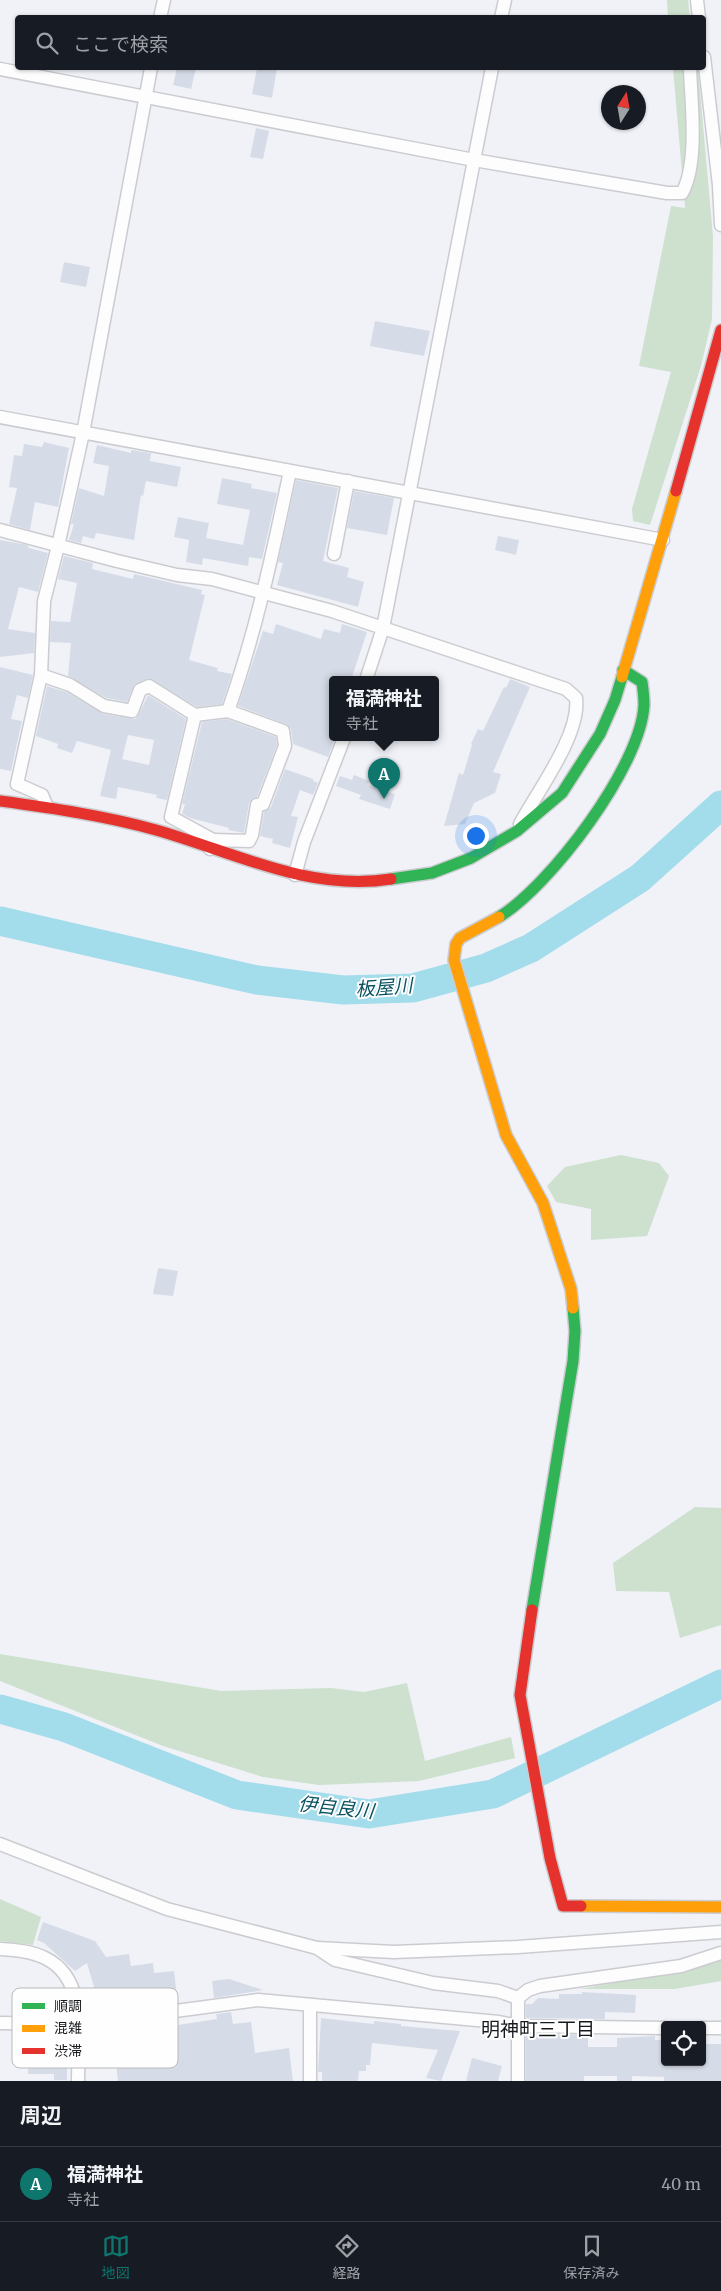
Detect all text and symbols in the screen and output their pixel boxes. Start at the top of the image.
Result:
search box [15,15,706,70]
icon: search [33,29,61,57]
text: ここで検索 [73,32,168,56]
north arrow [601,85,646,130]
popup [329,676,439,741]
text: 福満神社 [346,686,422,710]
text: 寺社 [346,713,378,733]
pin: A [368,758,400,799]
your location [463,823,489,849]
water label: 板屋川 [355,973,415,1001]
water label: 伊自良川 [297,1791,377,1823]
legend [12,1988,178,2068]
text: 順調 [54,1997,82,2015]
district label: 明神町三丁目 [481,2017,595,2041]
text: 混雑 [54,2019,82,2037]
map controls [661,2021,706,2066]
button: locate [661,2021,706,2066]
text: 渋滞 [54,2042,82,2060]
text: 周辺 [20,2102,62,2129]
text: 福満神社 [67,2162,143,2186]
text: A [30,2174,42,2194]
text: 40 m [661,2174,701,2194]
text: 寺社 [67,2189,99,2209]
tab: 地図 [102,2232,130,2282]
tab: 経路 [333,2232,361,2282]
tab: 保存済み [564,2232,620,2282]

